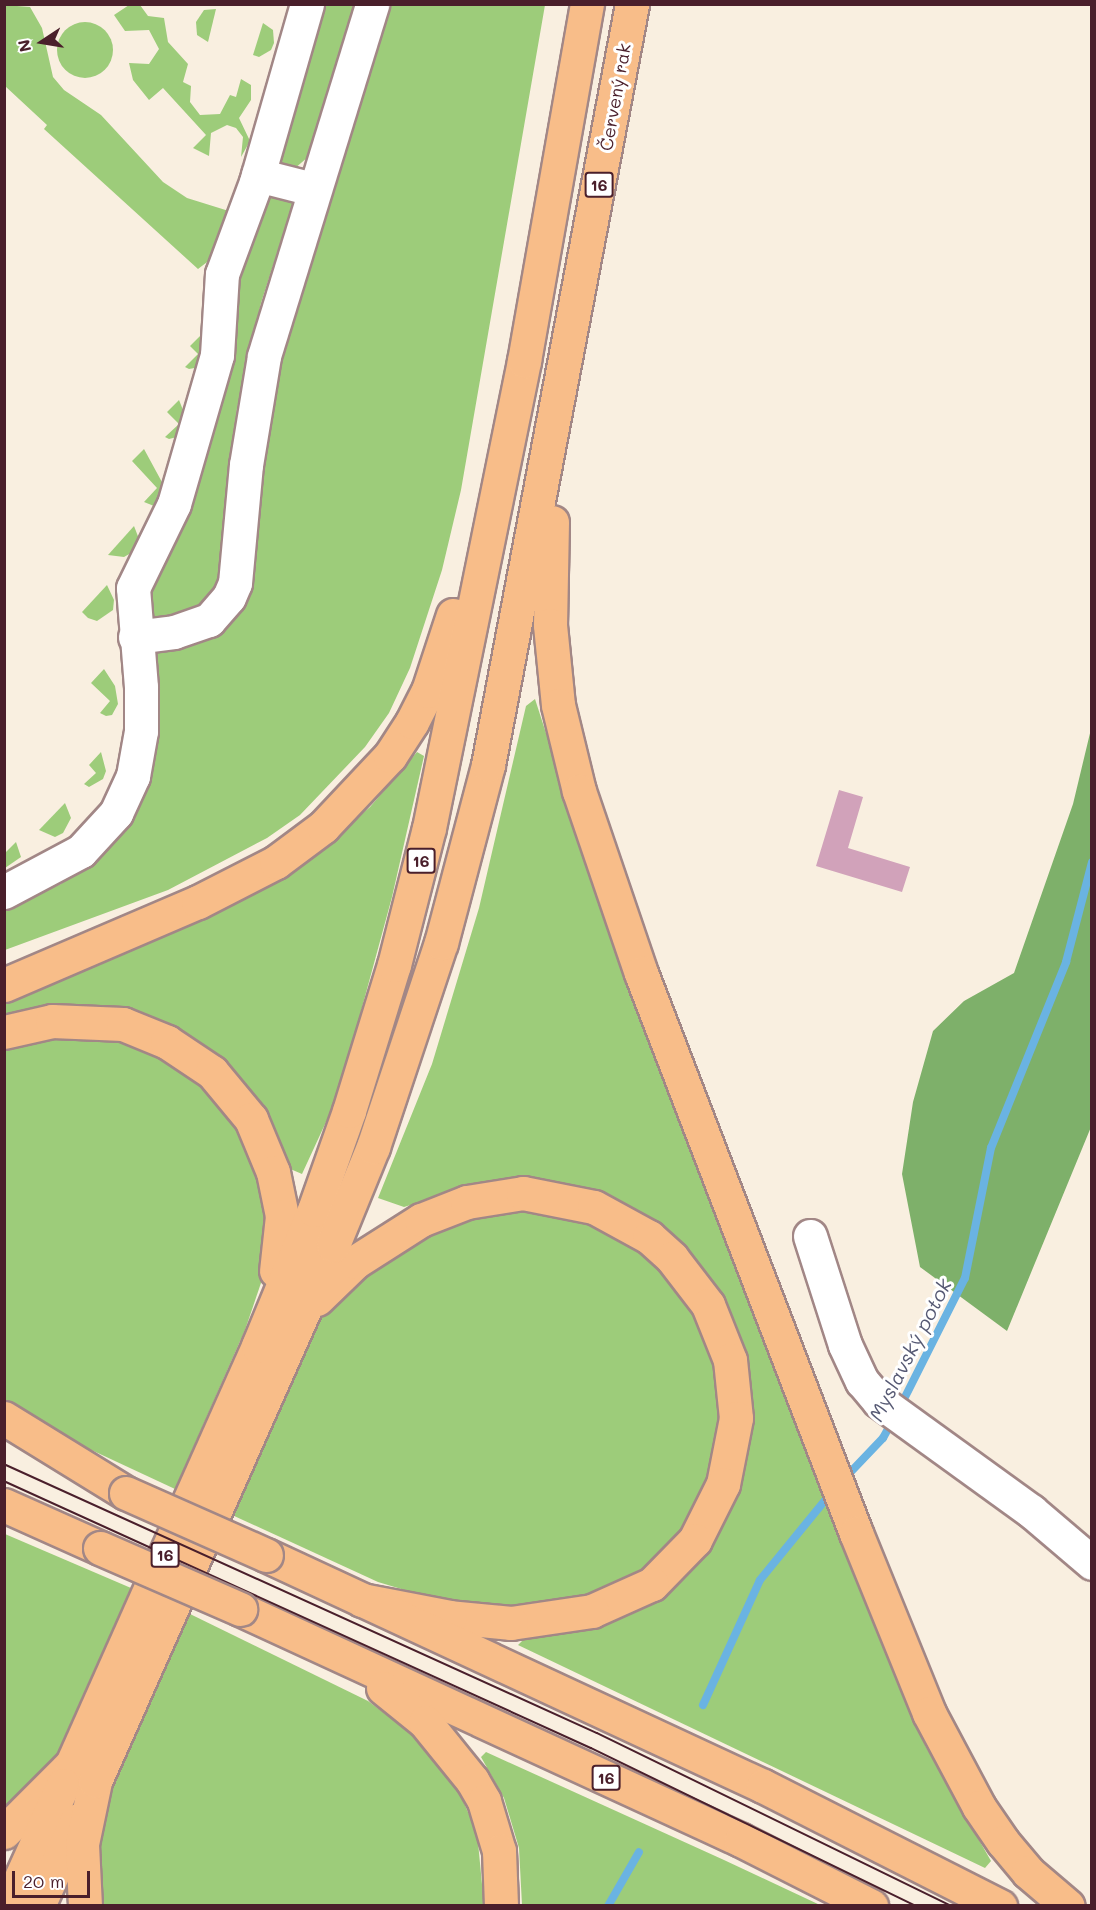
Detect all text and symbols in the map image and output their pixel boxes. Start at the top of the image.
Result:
north arrow [12,12,72,72]
text: N [12,38,35,54]
street label: Červený rak [595,42,635,152]
road number: 16 [584,172,614,198]
road number: 16 [406,848,436,874]
water label: Myslavský potok [864,1275,956,1425]
road number: 16 [150,1542,180,1568]
road number: 16 [591,1765,621,1791]
scale bar [15,1859,93,1897]
text: 20 m [23,1869,64,1893]

